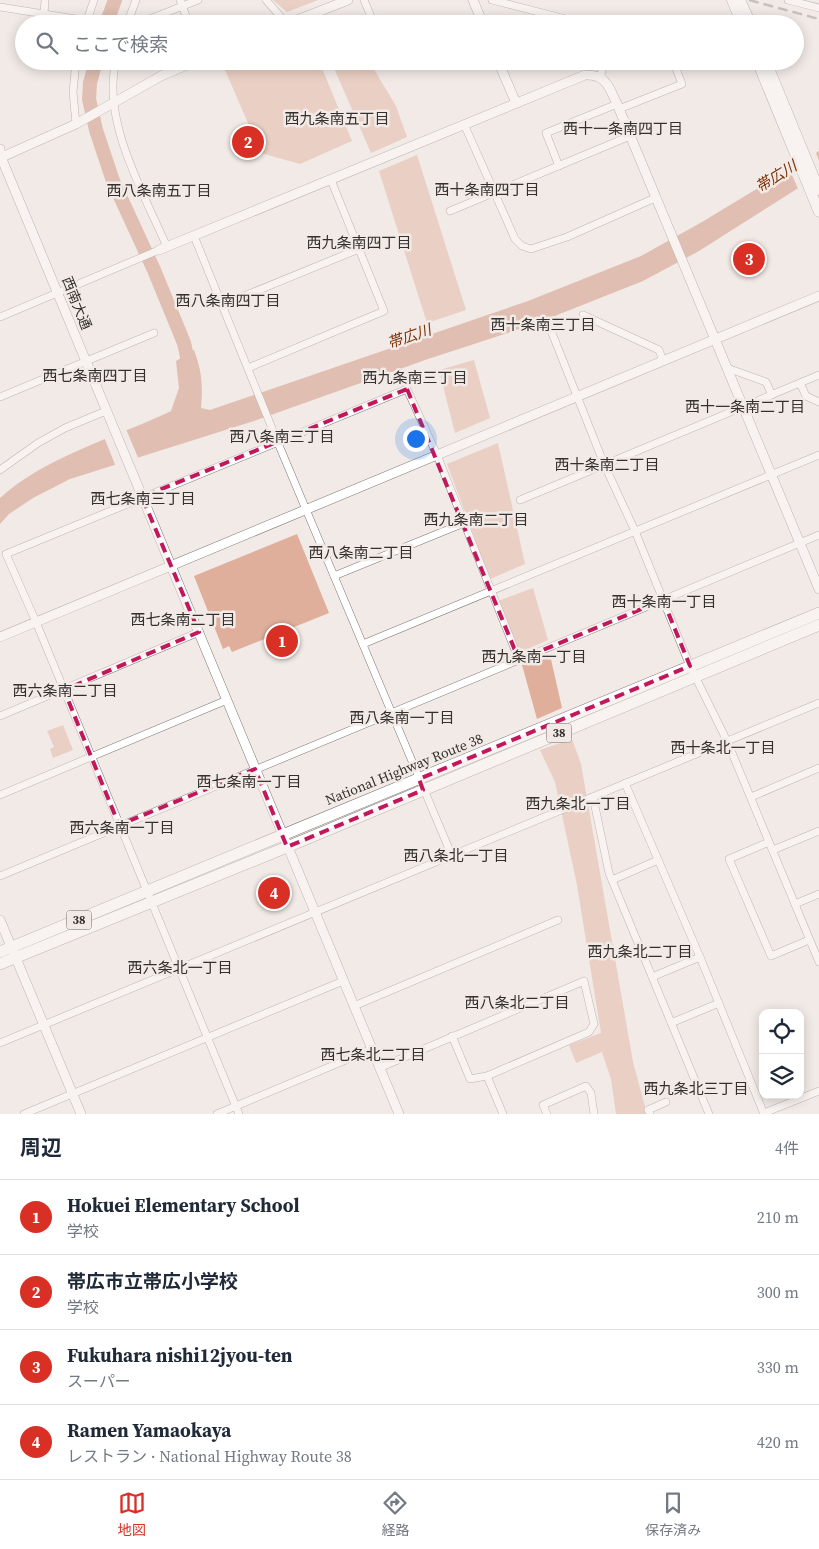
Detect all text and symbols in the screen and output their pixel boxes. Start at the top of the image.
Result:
search box [15,15,804,70]
icon: search [33,29,61,57]
text: ここで検索 [73,31,168,57]
district label: 西九条南五丁目 [284,108,390,129]
district label: 西十一条南四丁目 [563,118,683,139]
pin: 2 [232,123,264,161]
water label: 帯広川 [751,154,802,197]
district label: 西十条南四丁目 [434,179,540,200]
district label: 西八条南五丁目 [106,180,212,201]
district label: 西九条南四丁目 [306,232,412,253]
pin: 3 [733,240,765,278]
street label: 西南大通 [57,273,97,333]
district label: 西八条南四丁目 [175,290,281,311]
district label: 西十条南三丁目 [490,314,596,335]
water label: 帯広川 [384,318,436,353]
district label: 西七条南四丁目 [42,365,148,386]
district label: 西九条南三丁目 [362,367,468,388]
district label: 西十一条南二丁目 [685,396,805,417]
district label: 西八条南三丁目 [229,426,335,447]
your location [403,426,429,452]
district label: 西十条南二丁目 [554,454,660,475]
district label: 西七条南三丁目 [90,488,196,509]
district label: 西九条南二丁目 [423,509,529,530]
district label: 西八条南二丁目 [308,542,414,563]
district label: 西十条南一丁目 [611,591,717,612]
district label: 西七条南二丁目 [130,609,236,630]
pin: 1 [266,622,298,660]
district label: 西九条南一丁目 [481,646,587,667]
district label: 西六条南二丁目 [12,680,118,701]
district label: 西八条南一丁目 [349,707,455,728]
road number: 38 [546,724,572,742]
street label: National Highway Route 38 [322,728,486,810]
district label: 西十条北一丁目 [670,737,776,758]
district label: 西七条南一丁目 [196,771,302,792]
district label: 西九条北一丁目 [525,793,631,814]
district label: 西六条南一丁目 [69,817,175,838]
district label: 西八条北一丁目 [403,845,509,866]
pin: 4 [258,874,290,912]
road number: 38 [66,910,92,930]
district label: 西九条北二丁目 [587,941,693,962]
district label: 西六条北一丁目 [127,957,233,978]
district label: 西八条北二丁目 [464,992,570,1013]
map controls [759,1009,804,1099]
button: locate [759,1009,804,1054]
district label: 西七条北二丁目 [320,1044,426,1065]
button: layers [759,1054,804,1099]
district label: 西九条北三丁目 [643,1078,749,1099]
text: 周辺 [20,1133,62,1162]
text: 4件 [775,1137,799,1159]
text: Hokuei Elementary School [67,1192,300,1218]
text: 1 [32,1206,40,1228]
text: 210 m [757,1206,799,1228]
text: 学校 [67,1220,99,1242]
text: 帯広市立帯広小学校 [67,1268,238,1294]
text: 2 [32,1281,40,1303]
text: 300 m [757,1281,799,1303]
text: 学校 [67,1296,99,1318]
text: Fukuhara nishi12jyou-ten [67,1342,293,1368]
text: 3 [32,1356,40,1378]
text: 330 m [757,1356,799,1378]
text: スーパー [67,1370,131,1392]
text: Ramen Yamaokaya [67,1417,231,1443]
text: 4 [32,1431,40,1453]
text: 420 m [757,1431,799,1453]
text: レストラン · National Highway Route 38 [67,1445,352,1467]
tab: 地図 [118,1489,146,1540]
tab: 経路 [381,1489,409,1540]
tab: 保存済み [645,1489,701,1540]

